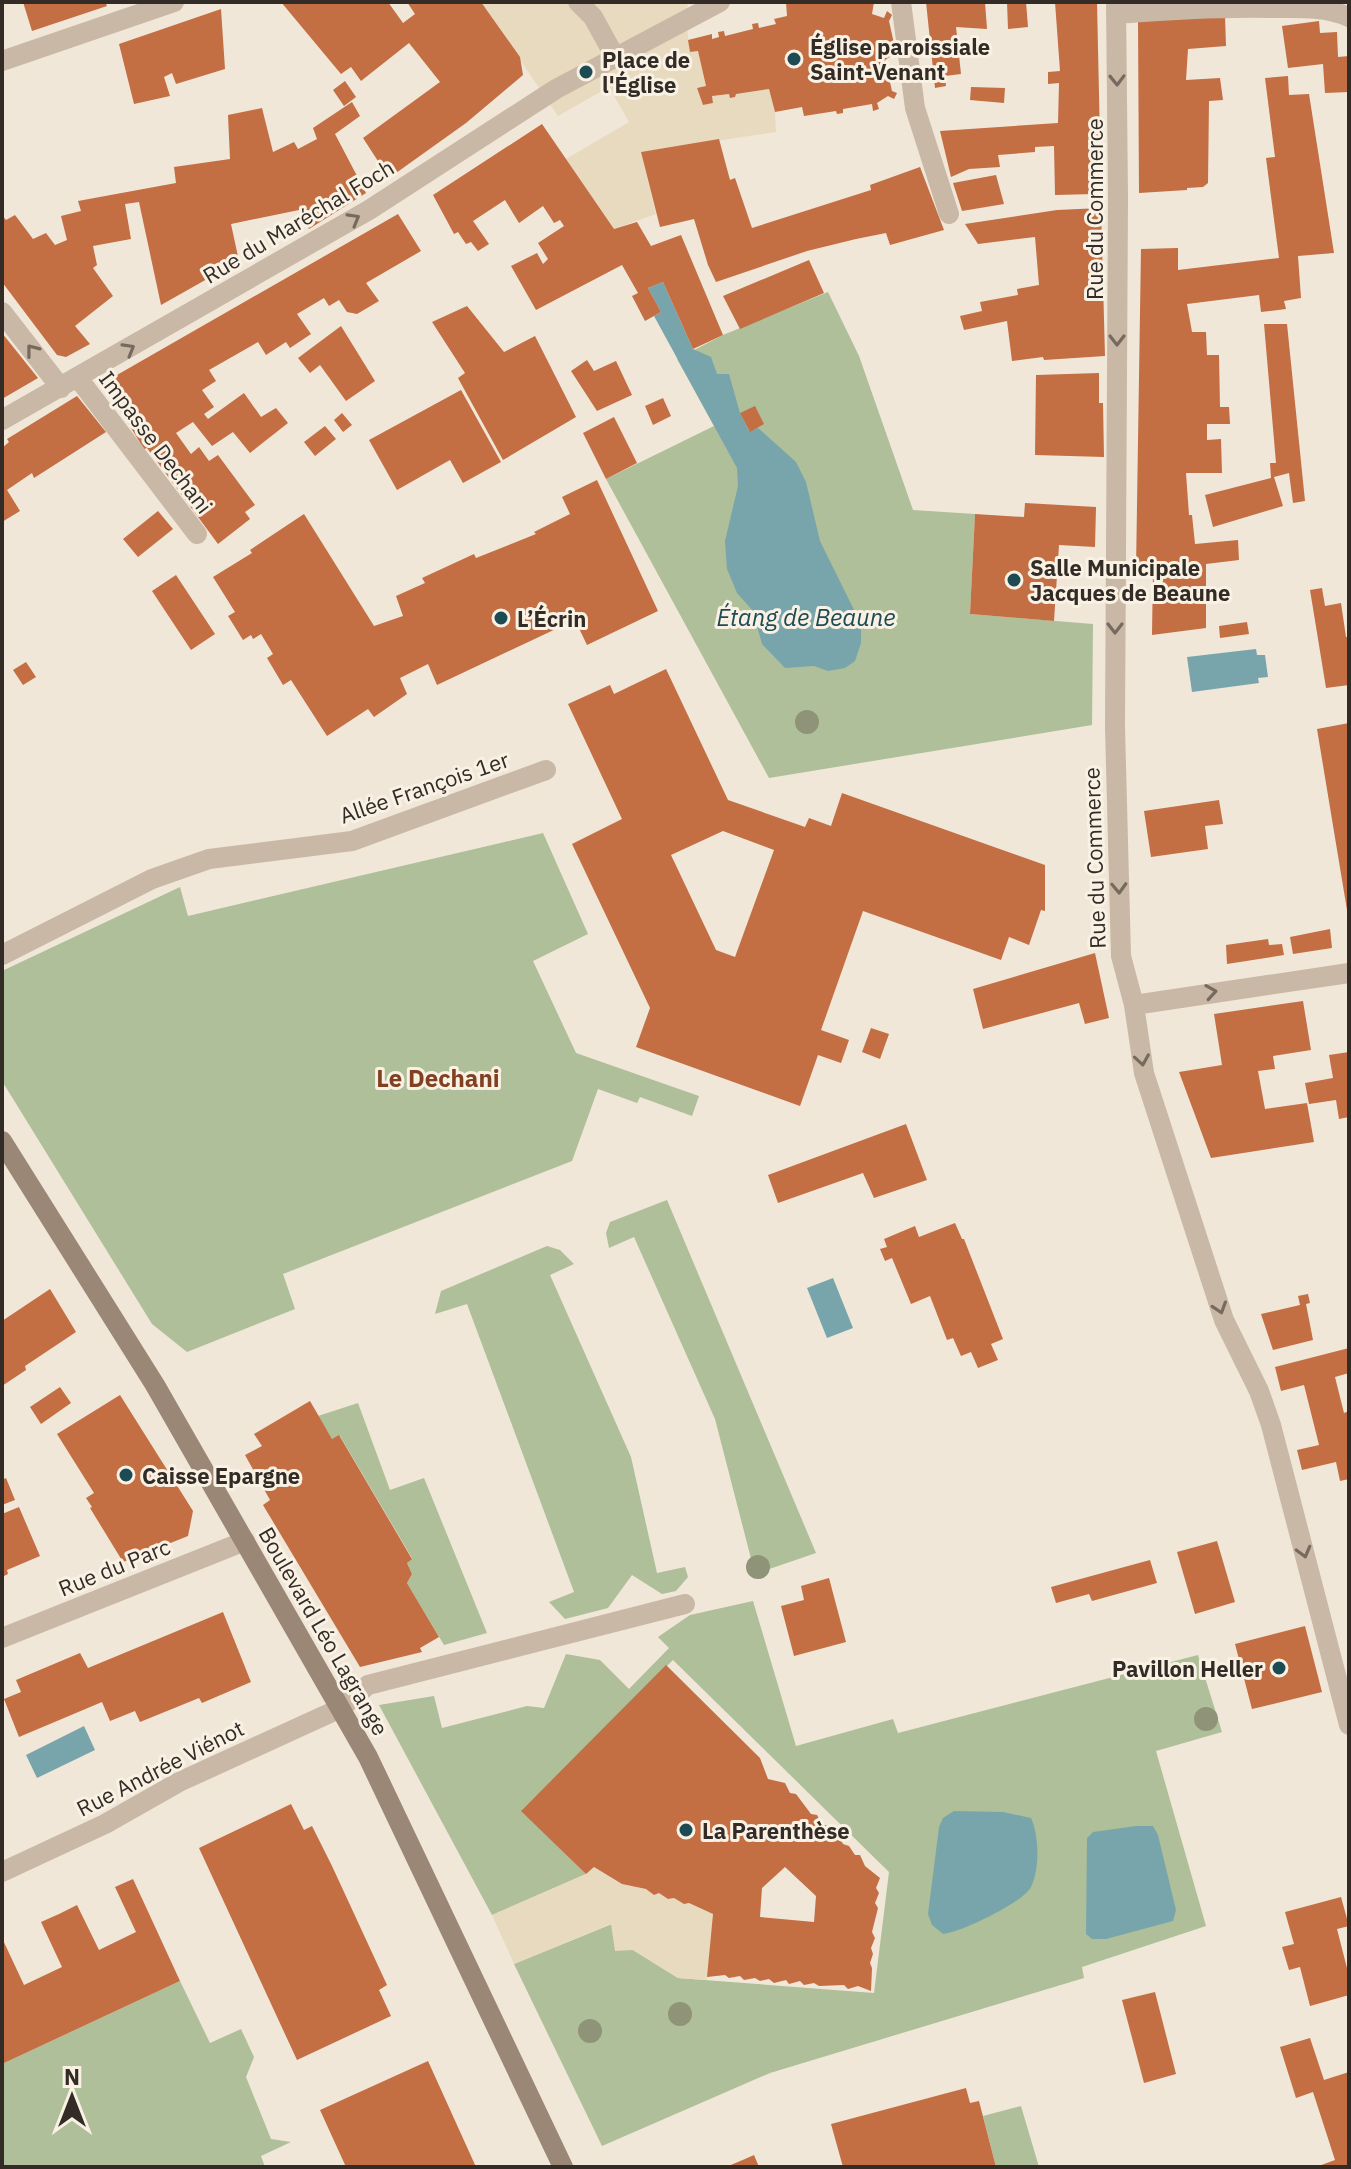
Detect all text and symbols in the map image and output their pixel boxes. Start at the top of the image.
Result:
place label: Église paroissiale Saint-Venant [810,32,990,86]
place label: Place de l'Église [602,45,690,99]
marker: Église paroissiale Saint-Venant [785,50,803,68]
marker: Place de l'Église [577,63,595,81]
one-way arrow [1108,74,1126,87]
street label: Rue du Commerce [1080,118,1109,300]
street label: Rue du Maréchal Foch [197,152,399,290]
one-way arrow [345,213,360,229]
one-way arrow [1108,334,1126,347]
one-way arrow [120,343,135,359]
one-way arrow [27,344,41,359]
street label: Impasse Dechani [93,365,219,519]
place label: Salle Municipale Jacques de Beaune [1030,553,1230,607]
marker: Salle Municipale Jacques de Beaune [1005,571,1023,589]
water label: Étang de Beaune [717,601,895,633]
place label: L’Écrin [517,604,586,633]
marker: L’Écrin [492,609,510,627]
one-way arrow [1106,622,1124,635]
street label: Allée François 1er [335,744,513,830]
street label: Rue du Commerce [1076,767,1112,949]
one-way arrow [1110,882,1127,895]
one-way arrow [1204,985,1217,1002]
one-way arrow [1133,1053,1150,1066]
district label: Le Dechani [376,1062,500,1094]
one-way arrow [1211,1300,1227,1314]
place label: Caisse Epargne [142,1461,300,1490]
marker: Caisse Epargne [117,1466,135,1484]
street label: Boulevard Léo Lagrange [252,1522,396,1740]
street label: Rue du Parc [54,1531,174,1603]
one-way arrow [1295,1545,1312,1559]
place label: Pavillon Heller [1112,1654,1263,1683]
marker: Pavillon Heller [1270,1659,1288,1677]
street label: Rue Andrée Viénot [71,1713,249,1823]
place label: La Parenthèse [702,1816,850,1845]
marker: La Parenthèse [677,1821,695,1839]
north arrow [32,2057,112,2137]
text: N [64,2062,80,2091]

